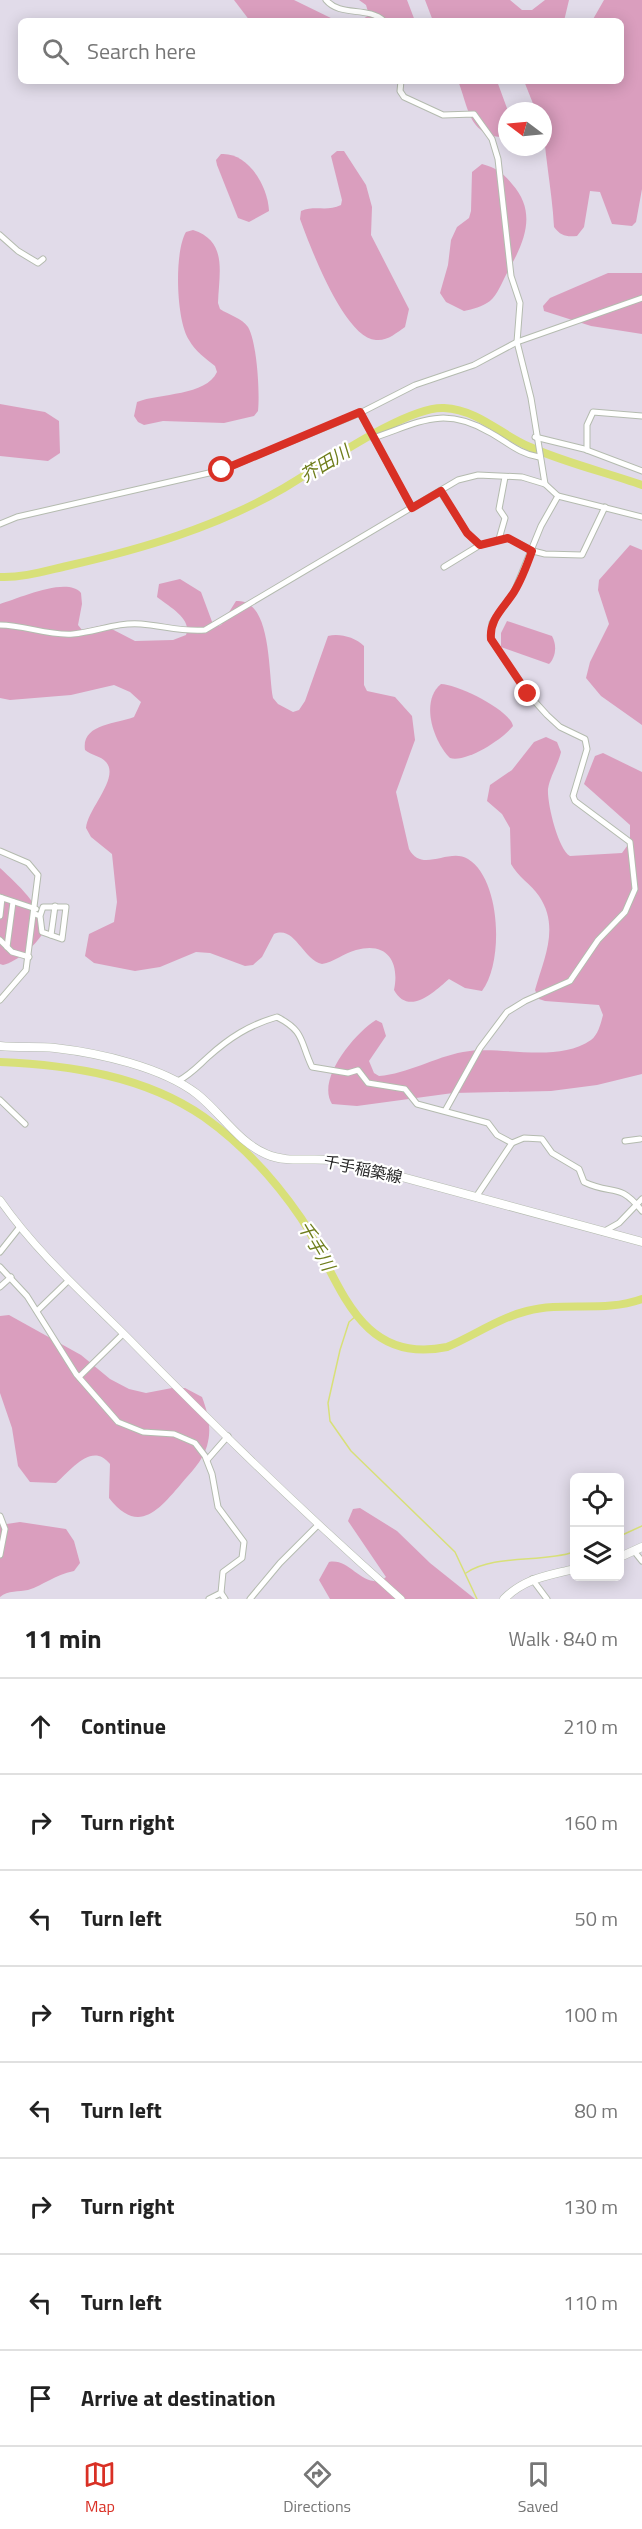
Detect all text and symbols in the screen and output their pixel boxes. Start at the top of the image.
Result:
search box [18,18,624,84]
text: Search here [87,34,196,68]
icon: search [39,35,72,68]
north arrow [498,102,552,156]
water label: 芥田川 [295,437,357,489]
route start [208,456,234,482]
route end [514,680,540,706]
street label: 千手稲築線 [321,1149,405,1189]
water label: 千手川 [291,1216,343,1278]
map controls [570,1473,624,1581]
button: locate [570,1473,624,1527]
button: layers [570,1527,624,1581]
text: 11 min [24,1619,102,1658]
text: Walk · 840 m [509,1623,618,1654]
text: Continue [81,1709,166,1743]
icon: ahead [24,1710,57,1743]
text: 210 m [563,1711,618,1742]
text: Turn right [81,1805,175,1839]
icon: right [24,1806,57,1839]
text: 160 m [563,1807,618,1838]
text: Turn left [81,1901,162,1935]
icon: left [24,1902,57,1935]
text: 50 m [574,1903,618,1934]
text: Turn right [81,1997,175,2031]
icon: right [24,1998,57,2031]
text: 100 m [563,1999,618,2030]
text: Turn left [81,2093,162,2127]
icon: left [24,2094,57,2127]
text: 80 m [574,2095,618,2126]
text: Turn right [81,2189,175,2223]
icon: right [24,2190,57,2223]
text: 130 m [563,2191,618,2222]
text: Turn left [81,2285,162,2319]
icon: left [24,2286,57,2319]
text: 110 m [563,2287,618,2318]
text: Arrive at destination [81,2381,276,2415]
icon: arrive [24,2382,57,2415]
tab: Map [83,2458,116,2518]
tab: Directions [283,2458,351,2518]
tab: Saved [518,2458,559,2518]

